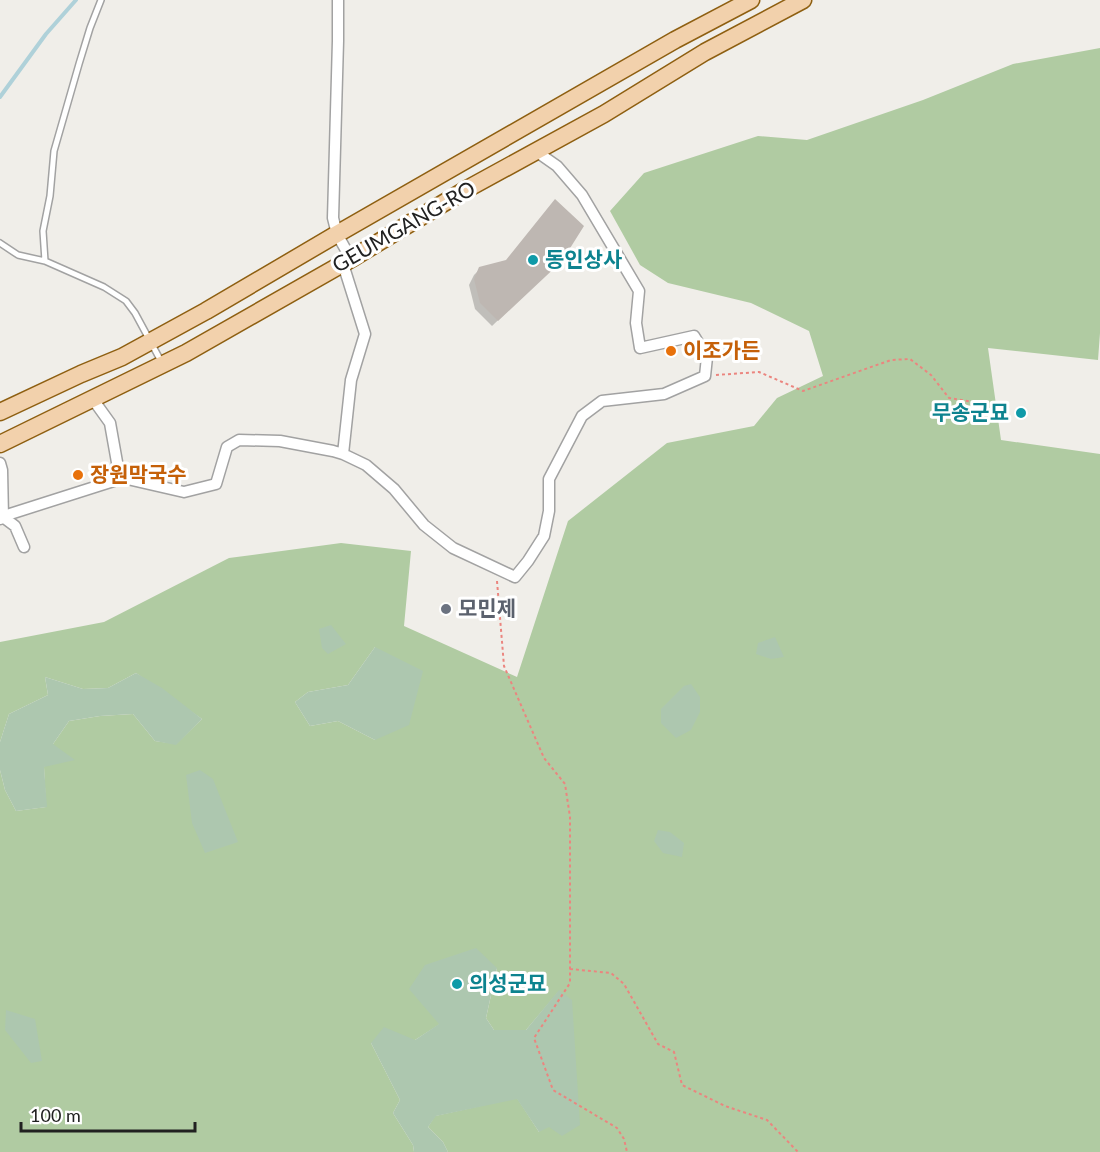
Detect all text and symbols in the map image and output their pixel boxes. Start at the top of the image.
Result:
street label: GEUMGANG-RO [327,175,479,277]
place label: 동인상사 [545,246,622,271]
marker: 동인상사 [526,253,540,267]
place label: 이조가든 [683,337,760,362]
marker: 이조가든 [664,344,678,358]
place label: 무송군묘 [932,399,1009,424]
marker: 무송군묘 [1014,406,1028,420]
place label: 장원막국수 [90,461,187,486]
marker: 장원막국수 [71,468,85,482]
place label: 모민제 [458,595,516,620]
marker: 모민제 [439,602,453,616]
place label: 의성군묘 [469,970,546,995]
marker: 의성군묘 [450,977,464,991]
scale bar [21,1095,195,1133]
text: 100 m [30,1104,81,1126]

